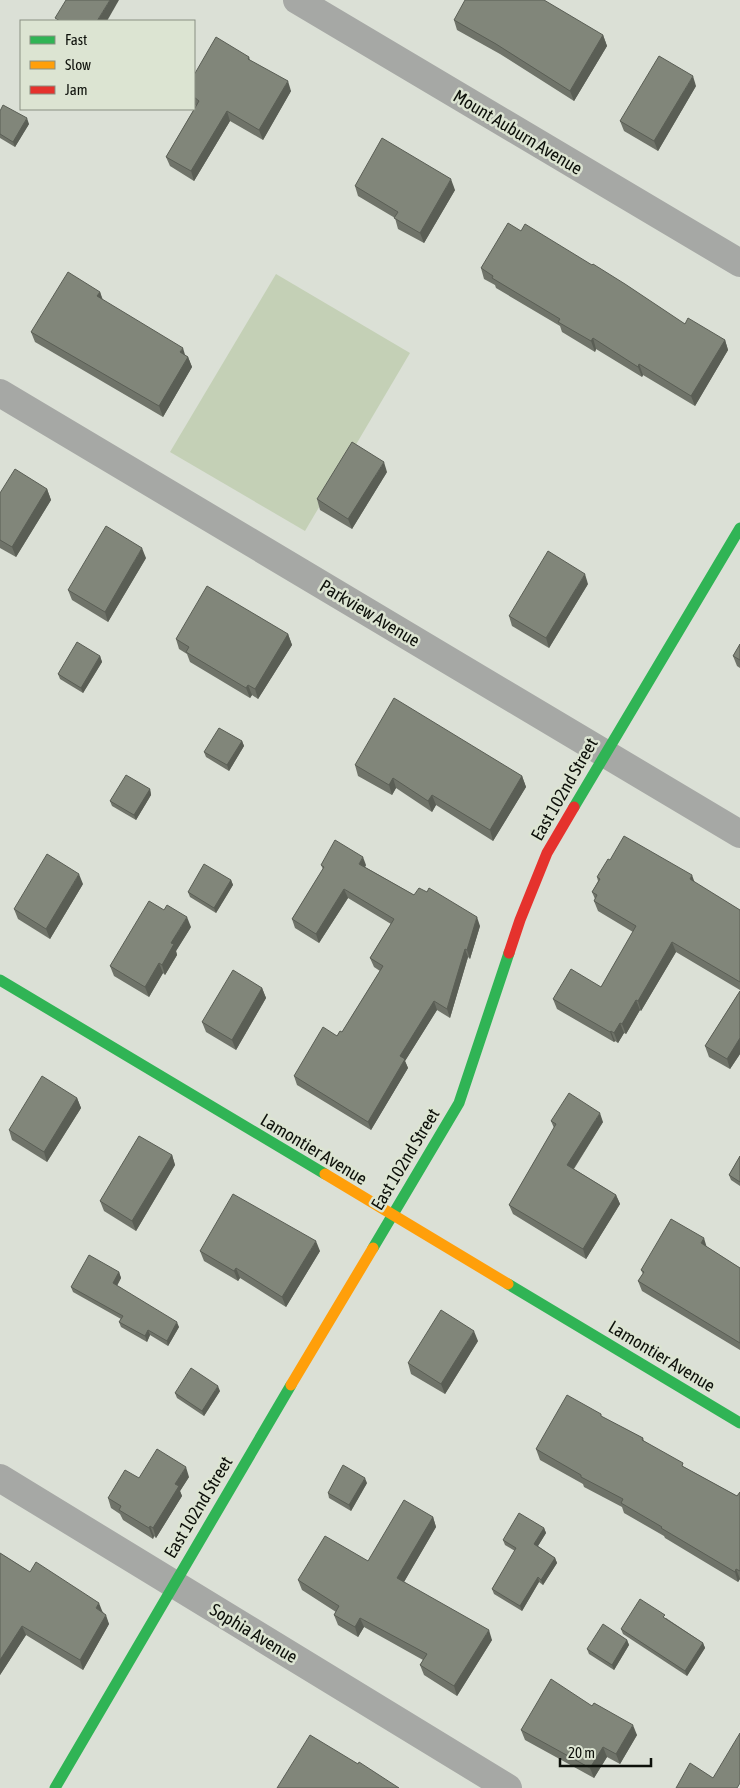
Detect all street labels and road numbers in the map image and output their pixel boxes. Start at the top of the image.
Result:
street label: Mount Auburn Avenue [450,85,586,179]
street label: Parkview Avenue [316,575,424,651]
street label: East 102nd Street [526,734,602,844]
street label: East 102nd Street [366,1104,444,1214]
street label: Lamontier Avenue [257,1109,371,1189]
street label: Lamontier Avenue [605,1316,719,1396]
street label: East 102nd Street [159,1452,237,1562]
street label: Sophia Avenue [207,1599,301,1667]

